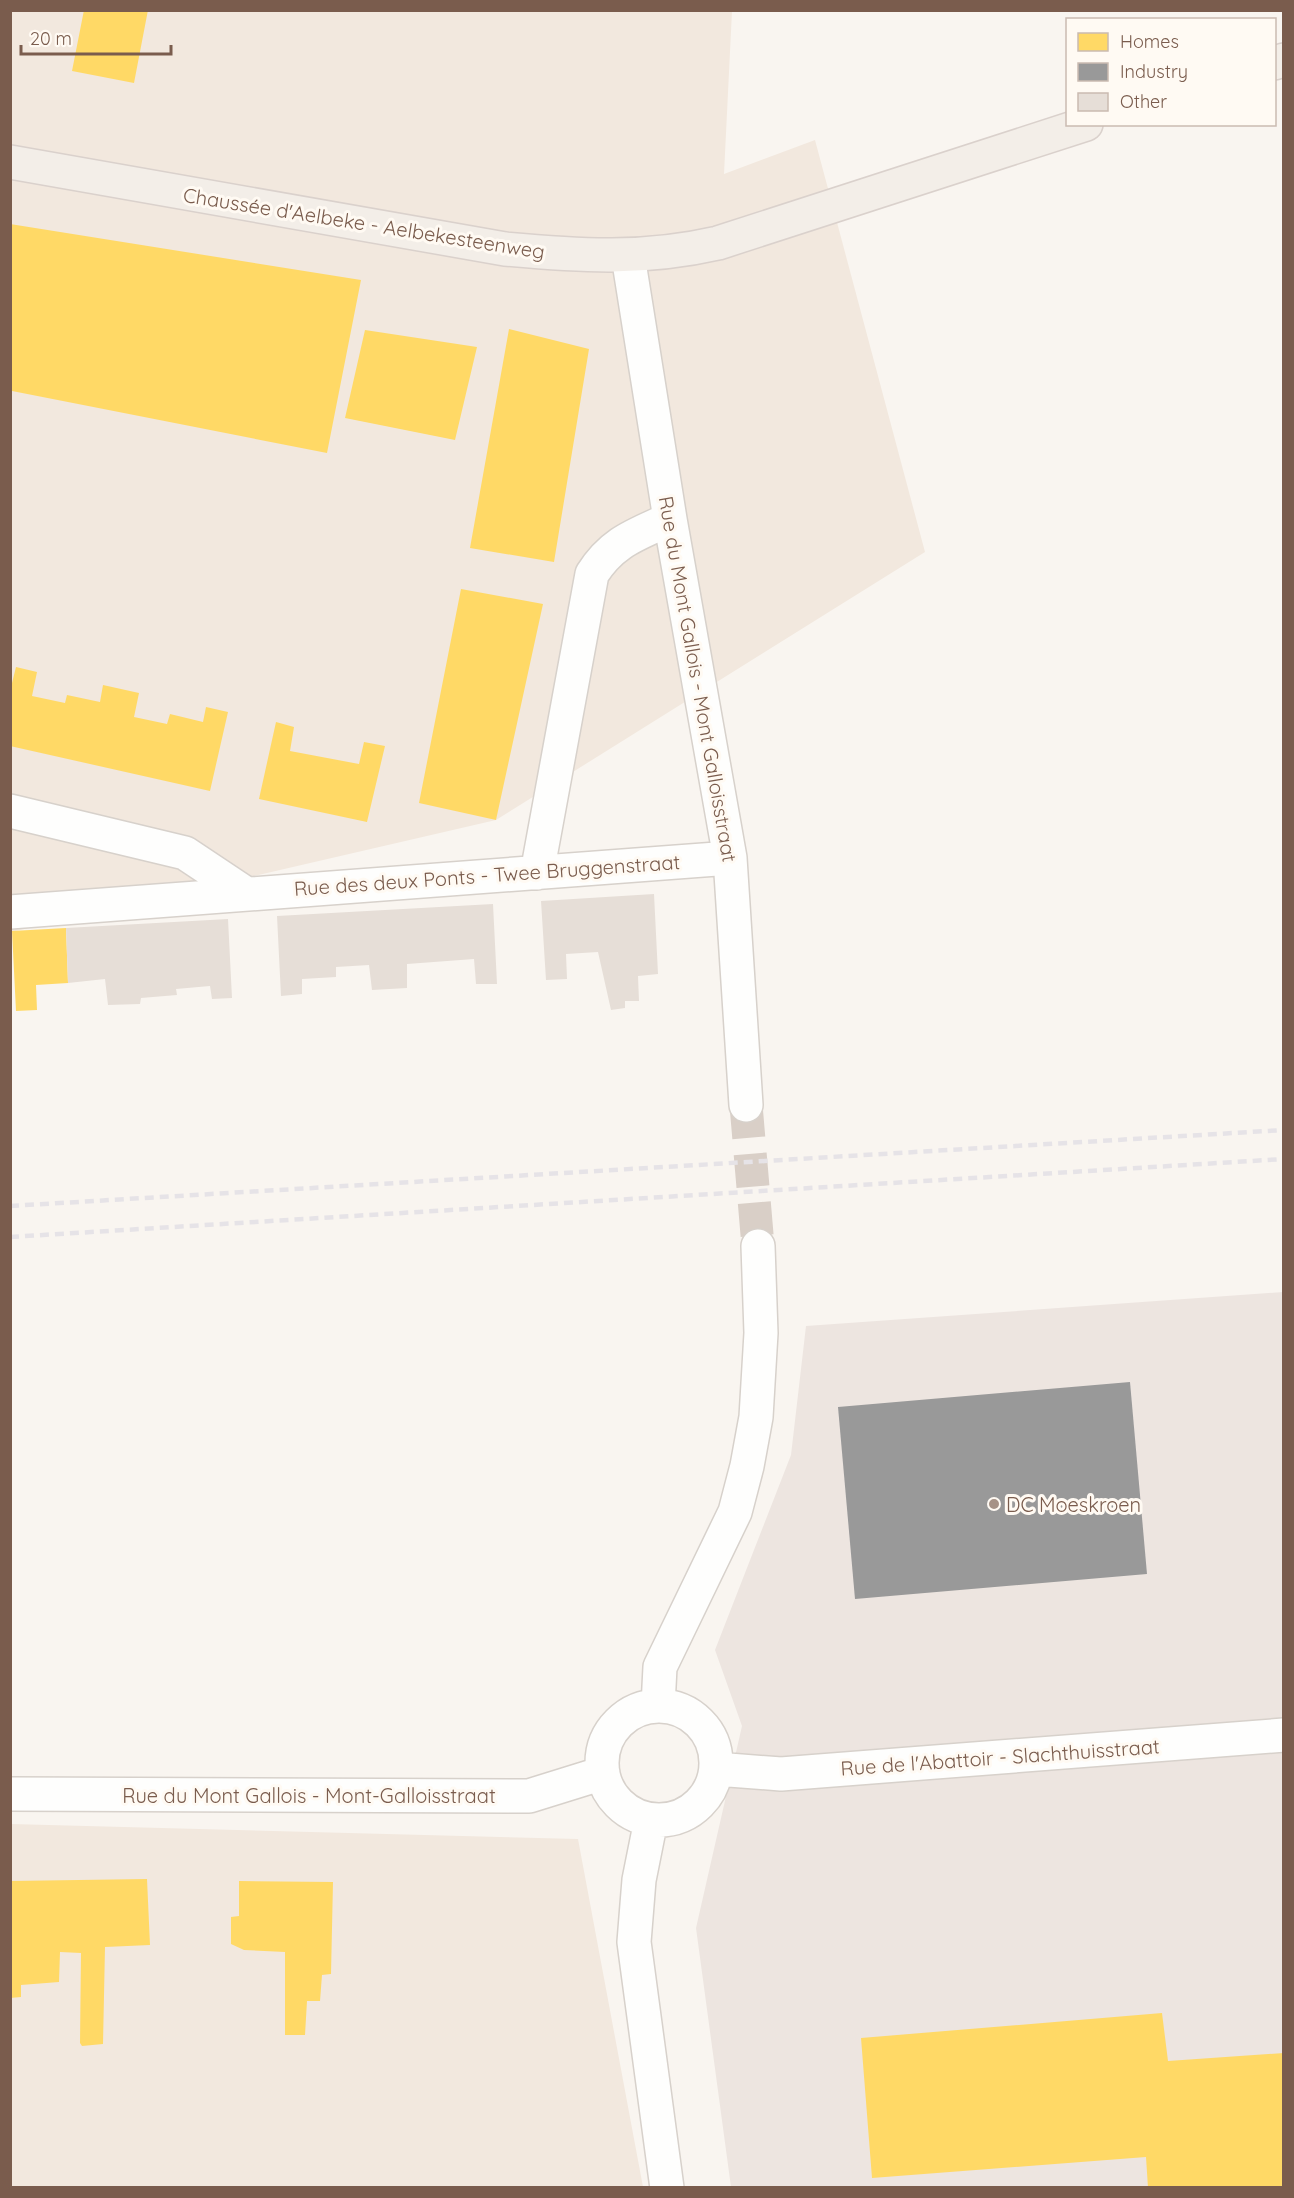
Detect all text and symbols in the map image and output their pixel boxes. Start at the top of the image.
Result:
scale bar [21,18,171,56]
legend [1066,18,1276,126]
text: 20 m [30,27,72,50]
text: Homes [1120,30,1179,53]
text: Industry [1120,60,1188,83]
text: Other [1120,90,1167,113]
street label: Chaussée d'Aelbeke - Aelbekesteenweg [181,182,547,264]
street label: Rue du Mont Gallois - Mont Galloisstraat [653,494,743,864]
street label: Rue des deux Ponts - Twee Bruggenstraat [293,849,681,901]
place label: DC Moeskroen [1006,1492,1141,1517]
marker: DC Moeskroen [987,1497,1001,1511]
street label: Rue de l'Abattoir - Slachthuisstraat [840,1733,1161,1781]
street label: Rue du Mont Gallois - Mont-Galloisstraat [122,1783,496,1808]

